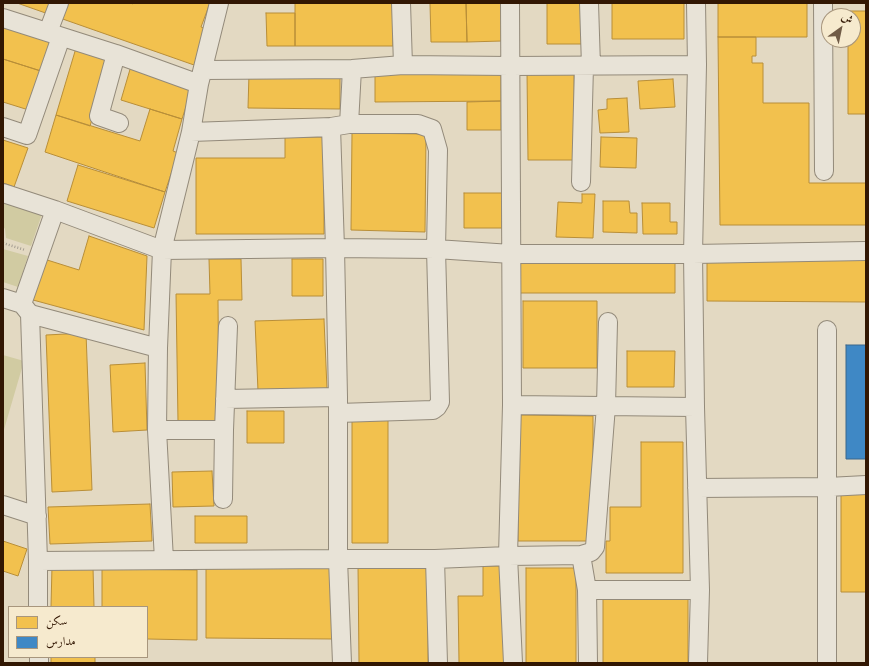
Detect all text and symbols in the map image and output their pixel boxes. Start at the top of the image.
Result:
north arrow [821,8,861,48]
text: ش [839,9,856,28]
legend [8,606,148,658]
text: سكن [46,613,67,629]
text: مدارس [46,633,76,649]

